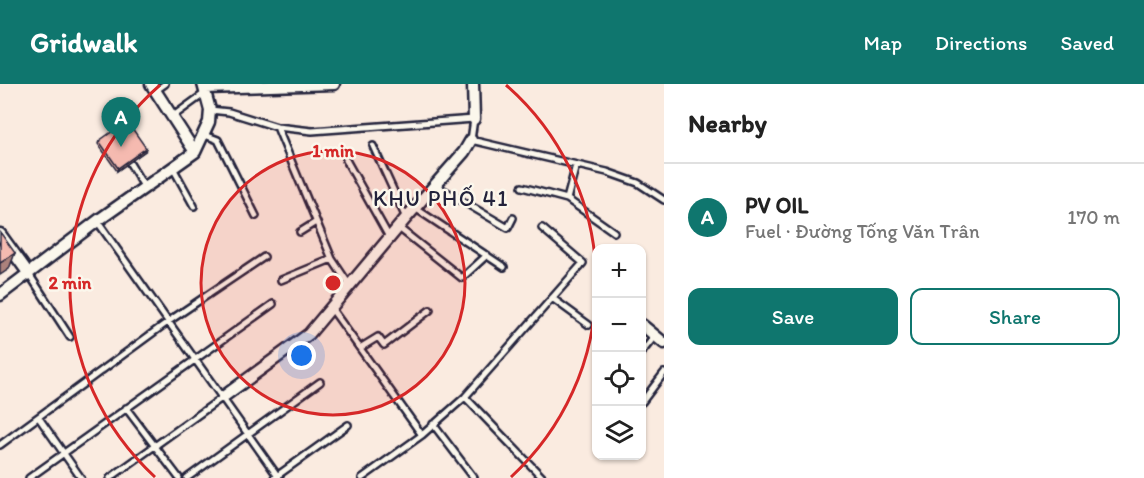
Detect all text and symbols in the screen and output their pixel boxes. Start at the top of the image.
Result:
text: Gridwalk [30,25,138,59]
text: Map [864,30,902,55]
text: Directions [935,30,1027,55]
text: Saved [1060,30,1114,55]
pin: A [102,98,140,147]
text: Nearby [688,107,767,139]
text: 1 min [312,140,354,162]
district label: KHU PHỐ 41 [373,185,509,212]
text: PV OIL [745,192,808,219]
text: A [701,205,714,229]
text: 170 m [1067,205,1120,229]
text: Fuel · Đường Tống Văn Trân [745,219,980,243]
map controls [592,244,646,460]
button: + [592,244,646,298]
text: 2 min [49,272,92,294]
centre of rings [323,273,343,293]
button: Save [688,288,898,345]
button: Share [910,288,1120,345]
button: − [592,298,646,352]
your location [287,341,316,370]
button: locate [592,352,646,406]
button: layers [592,406,646,460]

